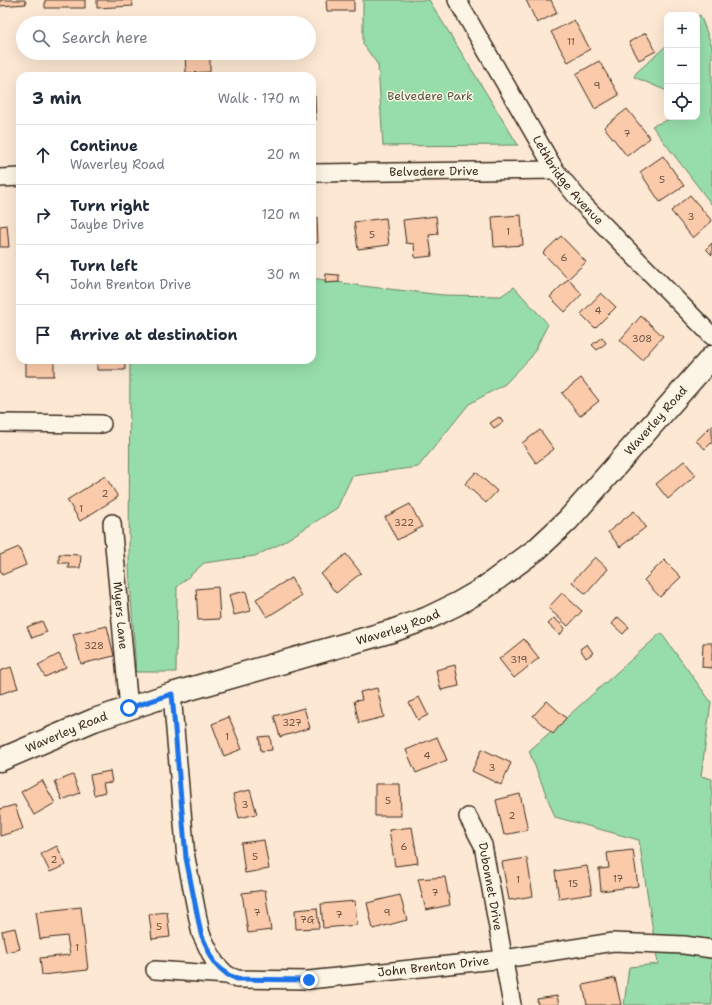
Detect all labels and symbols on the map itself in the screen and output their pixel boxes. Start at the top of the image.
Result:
house number: 11 [567,35,575,48]
house number: 9 [594,79,601,92]
park label: Belvedere Park [387,88,473,104]
house number: 7 [624,127,631,140]
street label: Lethbridge Avenue [529,132,607,228]
street label: Belvedere Drive [389,163,479,180]
house number: 5 [659,173,665,186]
house number: 3 [688,210,695,223]
house number: 1 [506,225,510,238]
house number: 5 [369,228,375,241]
house number: 6 [561,251,568,264]
house number: 4 [595,304,602,317]
house number: 308 [632,332,652,345]
street label: Waverley Road [621,382,691,459]
house number: 2 [102,487,109,500]
house number: 1 [79,502,83,515]
house number: 322 [394,516,414,529]
street label: Myers Lane [109,581,132,650]
street label: Waverley Road [354,605,443,649]
house number: 328 [84,639,104,652]
house number: 319 [510,653,528,666]
route start [120,699,138,717]
street label: Waverley Road [23,708,110,756]
house number: 327 [282,716,302,729]
house number: 1 [225,730,229,743]
house number: 4 [424,749,431,762]
house number: 3 [489,761,496,774]
house number: 5 [385,794,391,807]
house number: 3 [242,798,249,811]
house number: 2 [509,809,516,822]
house number: 6 [401,840,408,853]
street label: Dubonnet Drive [475,841,506,932]
house number: 5 [252,850,258,863]
house number: 2 [51,853,58,866]
house number: 17 [613,872,623,885]
house number: 1 [516,873,520,886]
house number: 15 [568,877,578,890]
house number: 7 [432,886,439,899]
house number: 7 [254,906,261,919]
house number: 9 [384,906,391,919]
house number: 7 [336,908,343,921]
house number: 7G [300,913,315,926]
house number: 5 [156,920,162,933]
house number: 1 [75,941,79,954]
street label: John Brenton Drive [377,953,490,981]
route end [300,971,318,989]

